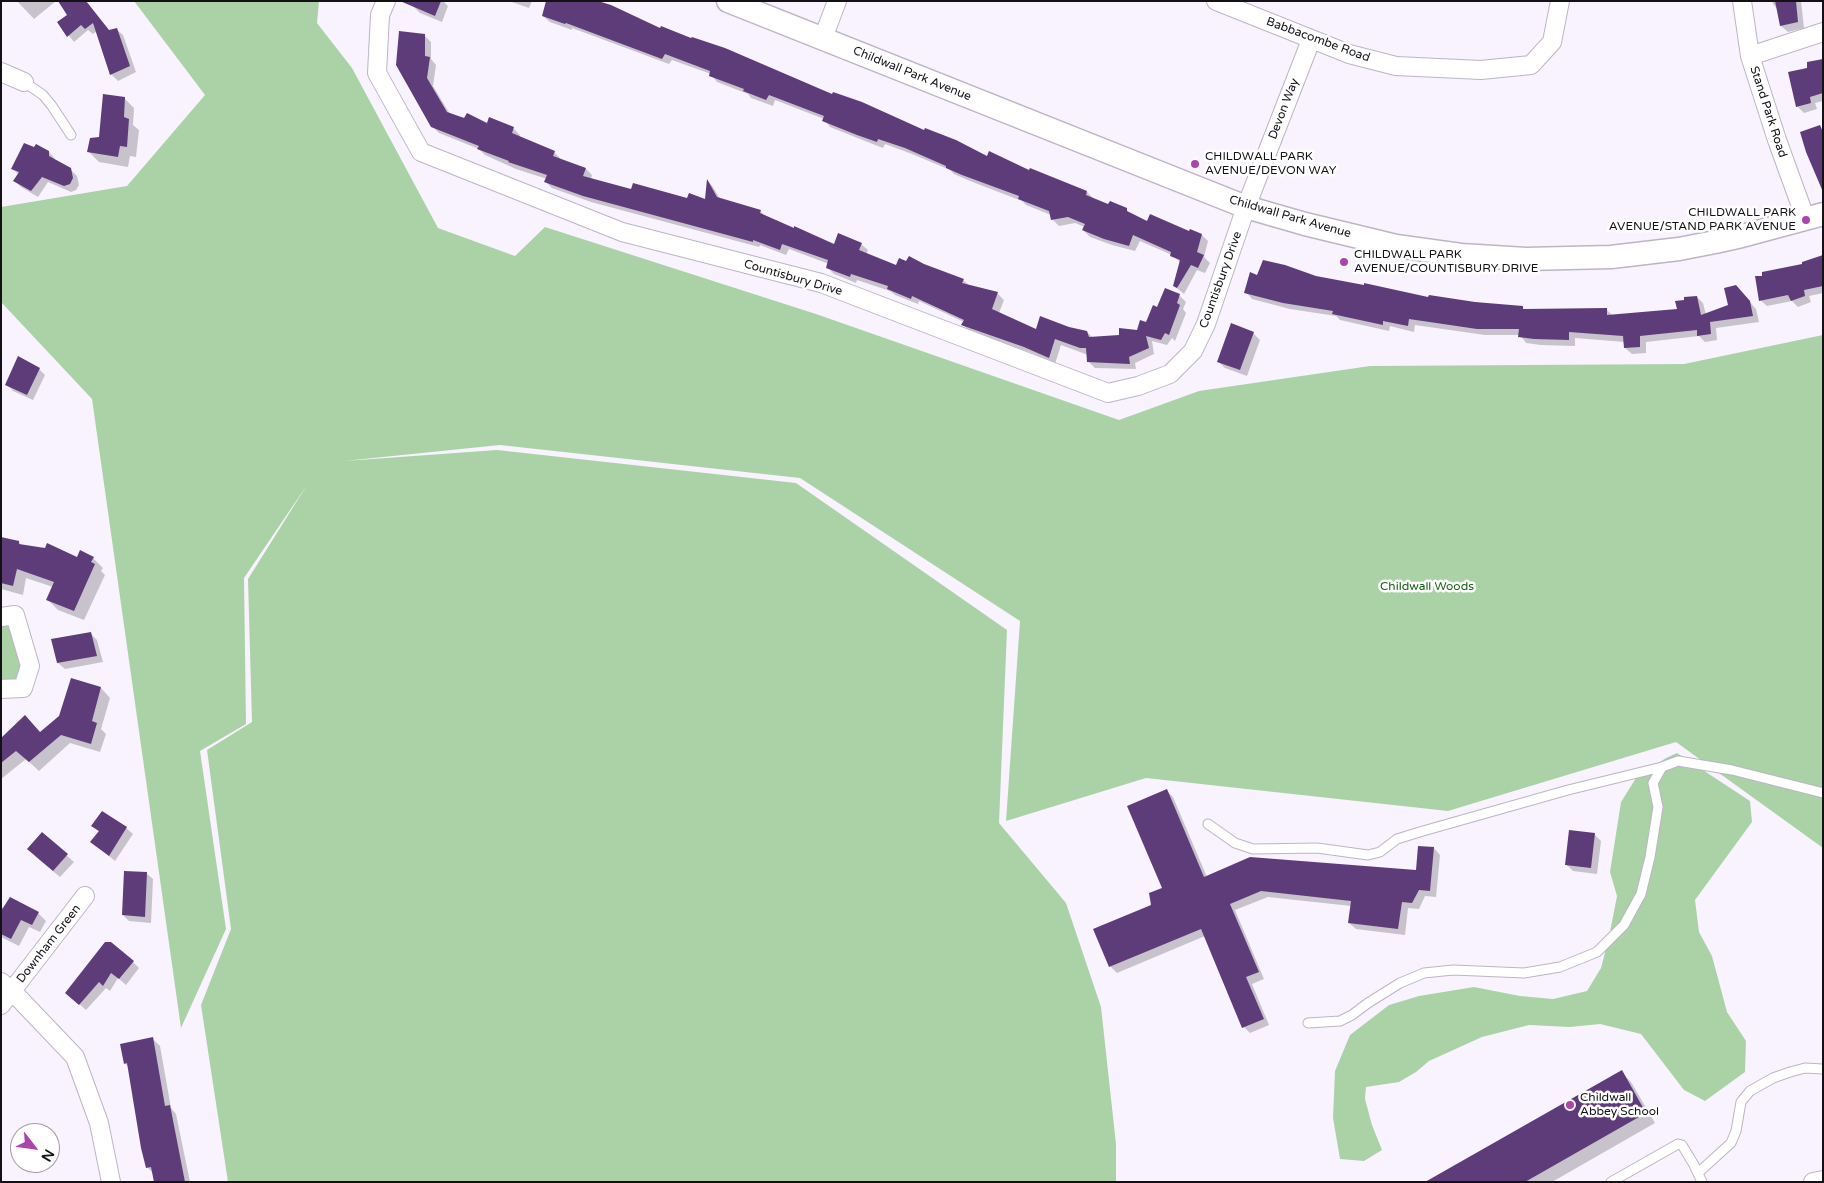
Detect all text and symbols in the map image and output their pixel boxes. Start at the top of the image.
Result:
street label: Babbacombe Road [1264,15,1372,65]
street label: Childwall Park Avenue [851,44,973,104]
street label: Stand Park Road [1746,64,1790,160]
street label: Devon Way [1266,76,1302,142]
place label: CHILDWALL PARK AVENUE/DEVON WAY [1205,150,1336,178]
marker: CHILDWALL PARK AVENUE/DEVON WAY [1189,158,1201,170]
street label: Childwall Park Avenue [1227,193,1353,241]
place label: CHILDWALL PARK AVENUE/STAND PARK AVENUE [1609,206,1796,234]
marker: CHILDWALL PARK AVENUE/STAND PARK AVENUE [1800,214,1812,226]
street label: Countisbury Drive [1197,230,1245,330]
place label: CHILDWALL PARK AVENUE/COUNTISBURY DRIVE [1354,248,1539,276]
marker: CHILDWALL PARK AVENUE/COUNTISBURY DRIVE [1338,256,1350,268]
street label: Countisbury Drive [742,257,844,299]
park label: Childwall Woods [1380,580,1474,594]
street label: Downham Green [14,902,84,986]
place label: Childwall Abbey School [1580,1091,1659,1119]
marker: Childwall Abbey School [1564,1099,1576,1111]
north arrow [10,1123,60,1173]
text: N [37,1146,58,1164]

